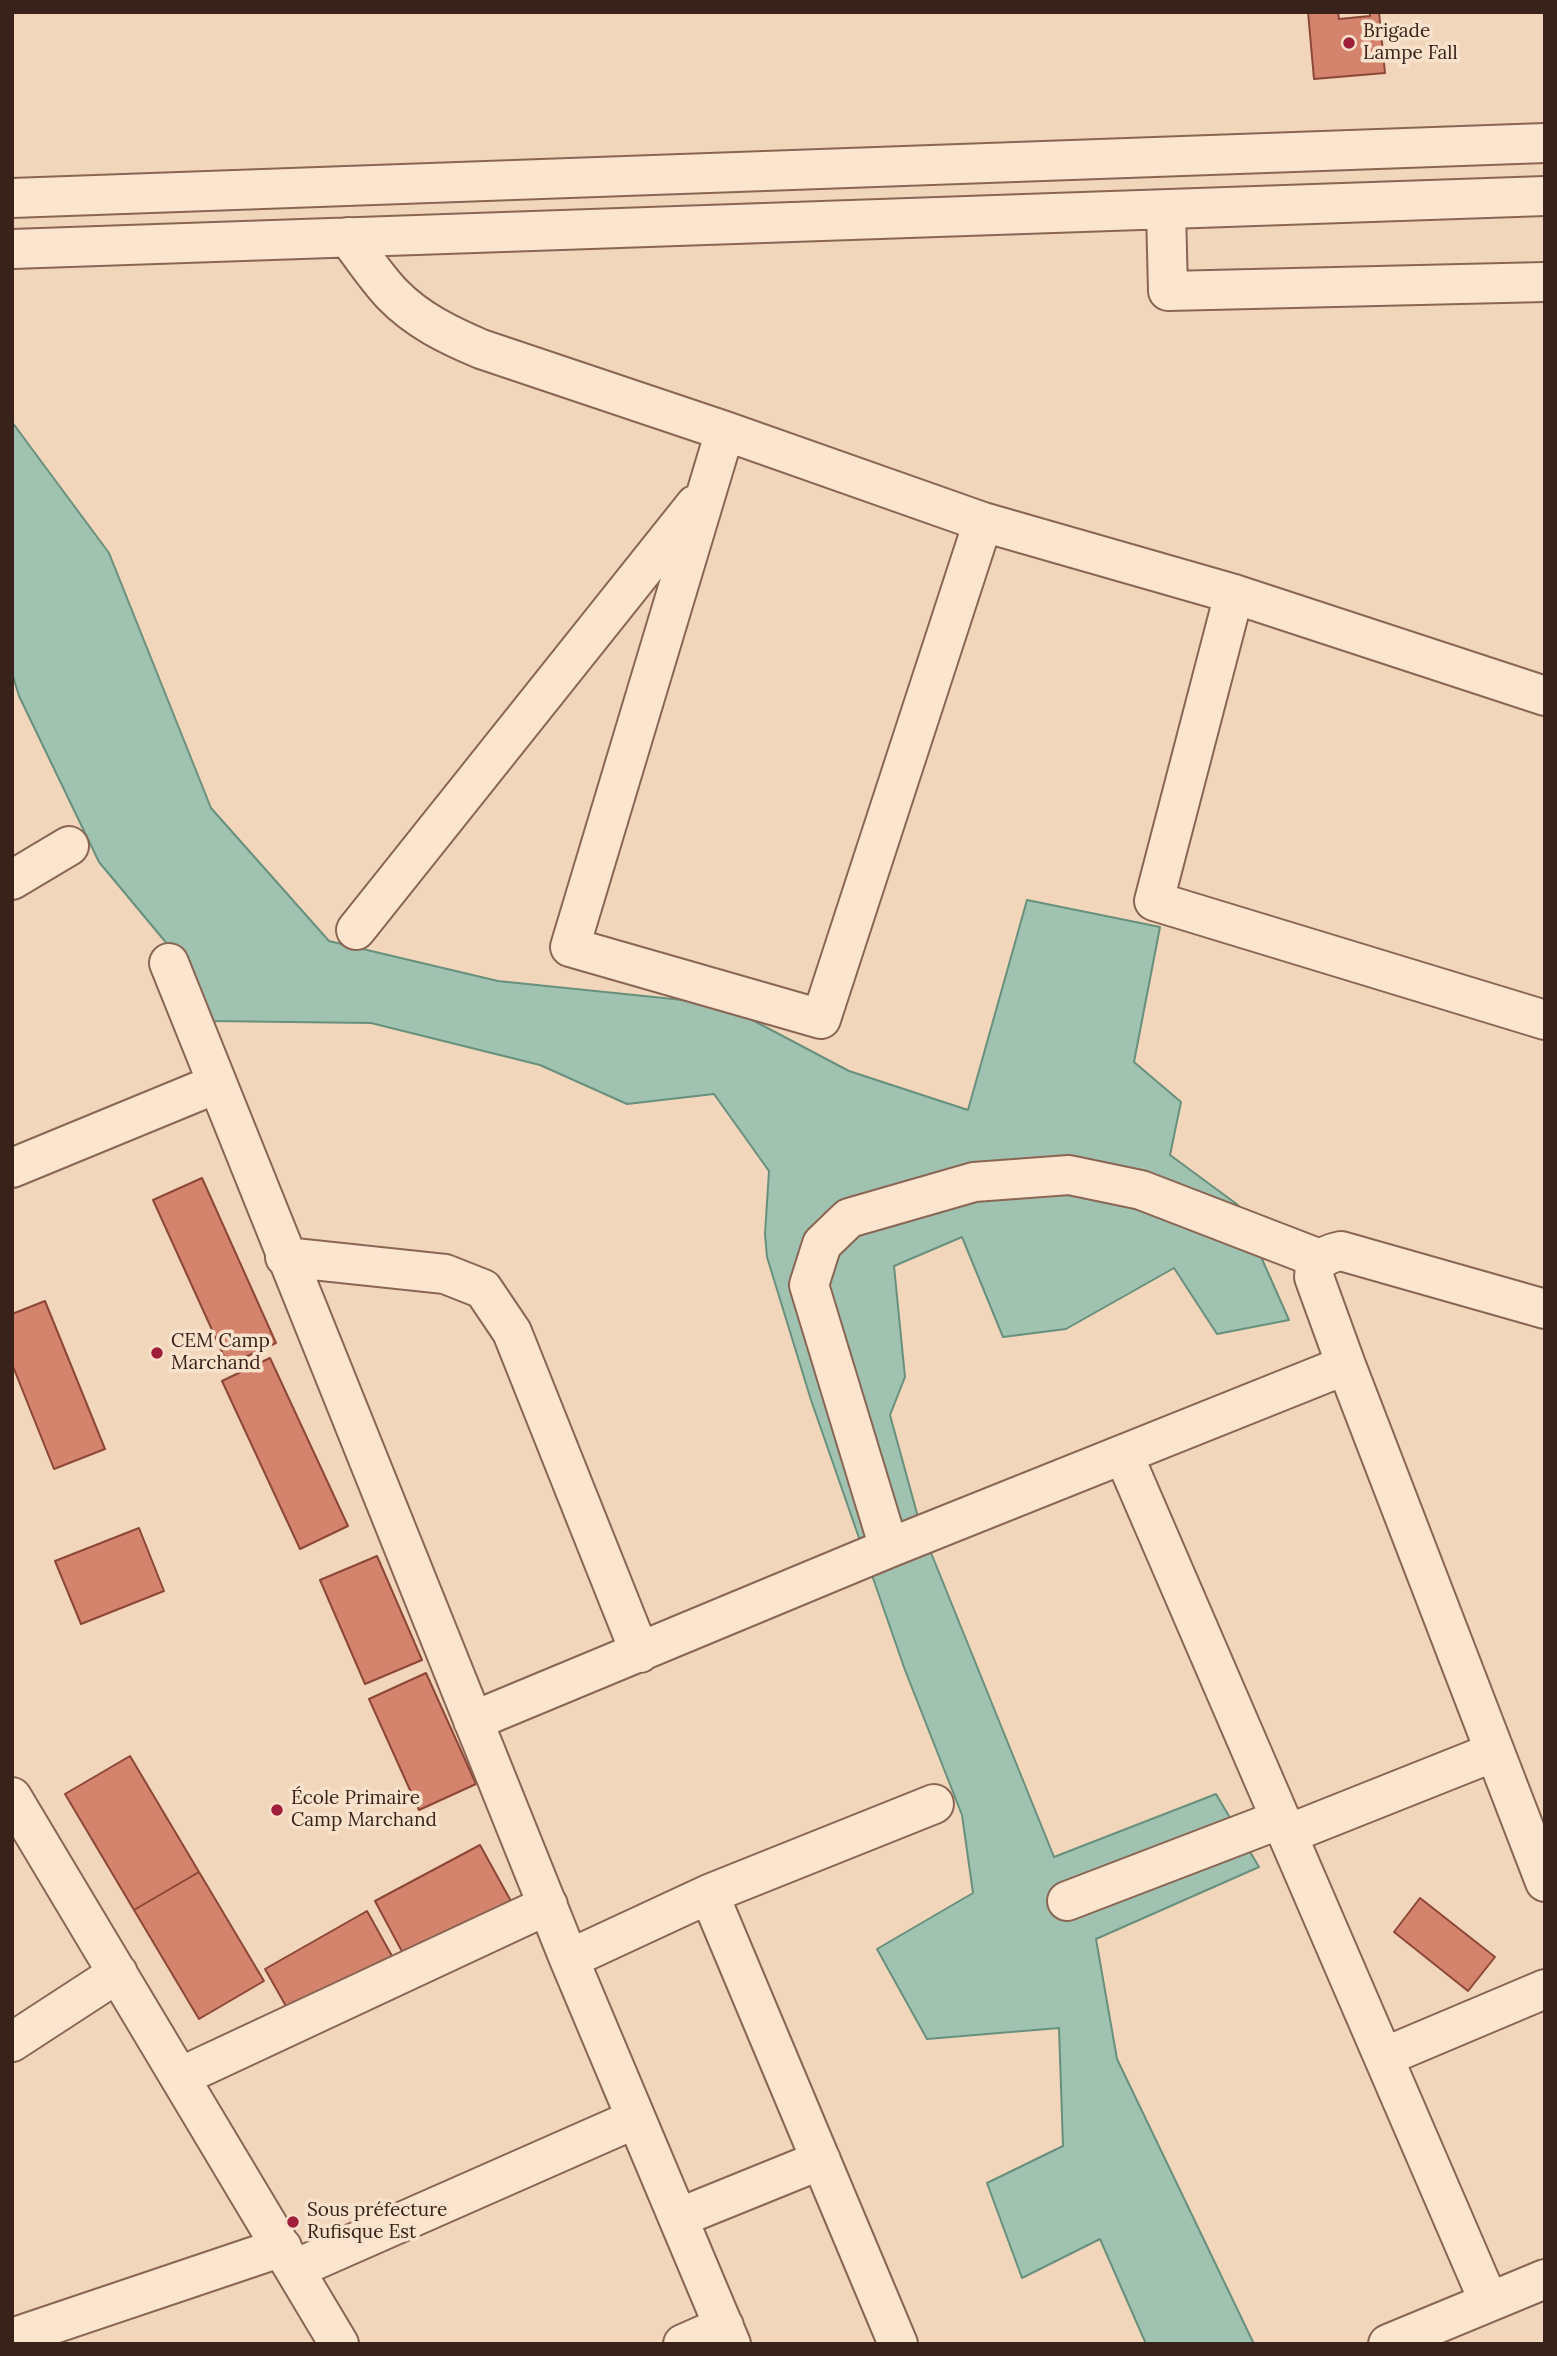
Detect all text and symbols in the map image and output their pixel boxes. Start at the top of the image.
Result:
place label: Brigade Lampe Fall [1363,21,1458,65]
marker: Brigade Lampe Fall [1341,35,1357,51]
place label: CEM Camp Marchand [171,1331,270,1375]
marker: CEM Camp Marchand [149,1345,165,1361]
place label: École Primaire Camp Marchand [291,1788,437,1832]
marker: École Primaire Camp Marchand [269,1802,285,1818]
place label: Sous préfecture Rufisque Est [307,2200,447,2244]
marker: Sous préfecture Rufisque Est [285,2214,301,2230]

